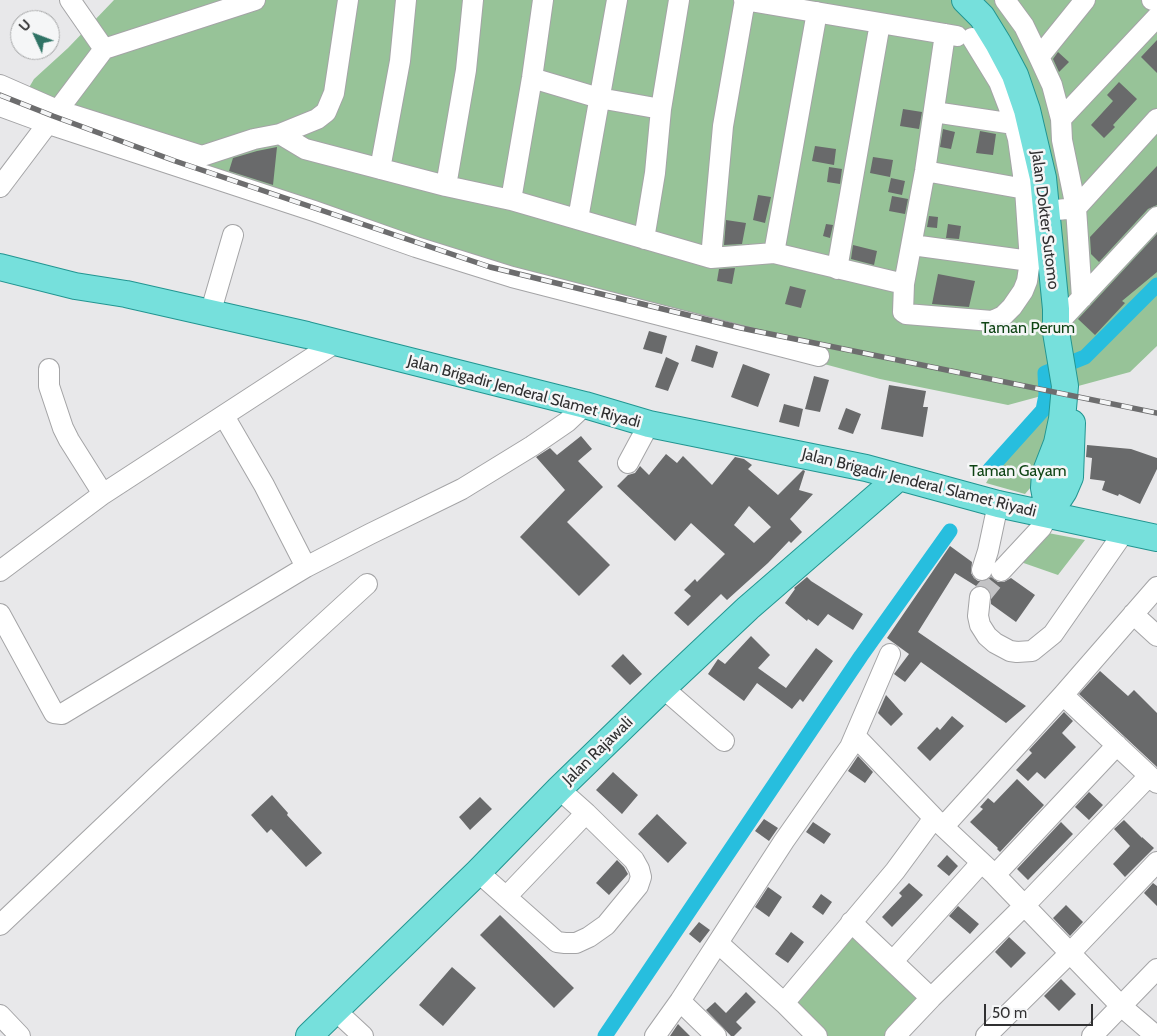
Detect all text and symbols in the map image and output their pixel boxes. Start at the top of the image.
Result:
north arrow [10,10,60,60]
text: U [15,16,35,35]
street label: Jalan Dokter Sutomo [1027,149,1063,291]
park label: Taman Perum [981,318,1075,338]
street label: Jalan Brigadir Jenderal Slamet Riyadi [405,352,643,432]
street label: Jalan Brigadir Jenderal Slamet Riyadi [800,445,1038,521]
park label: Taman Gayam [969,461,1067,481]
street label: Jalan Rajawali [559,713,637,789]
scale bar [987,994,1096,1026]
text: 50 m [992,1004,1027,1022]

